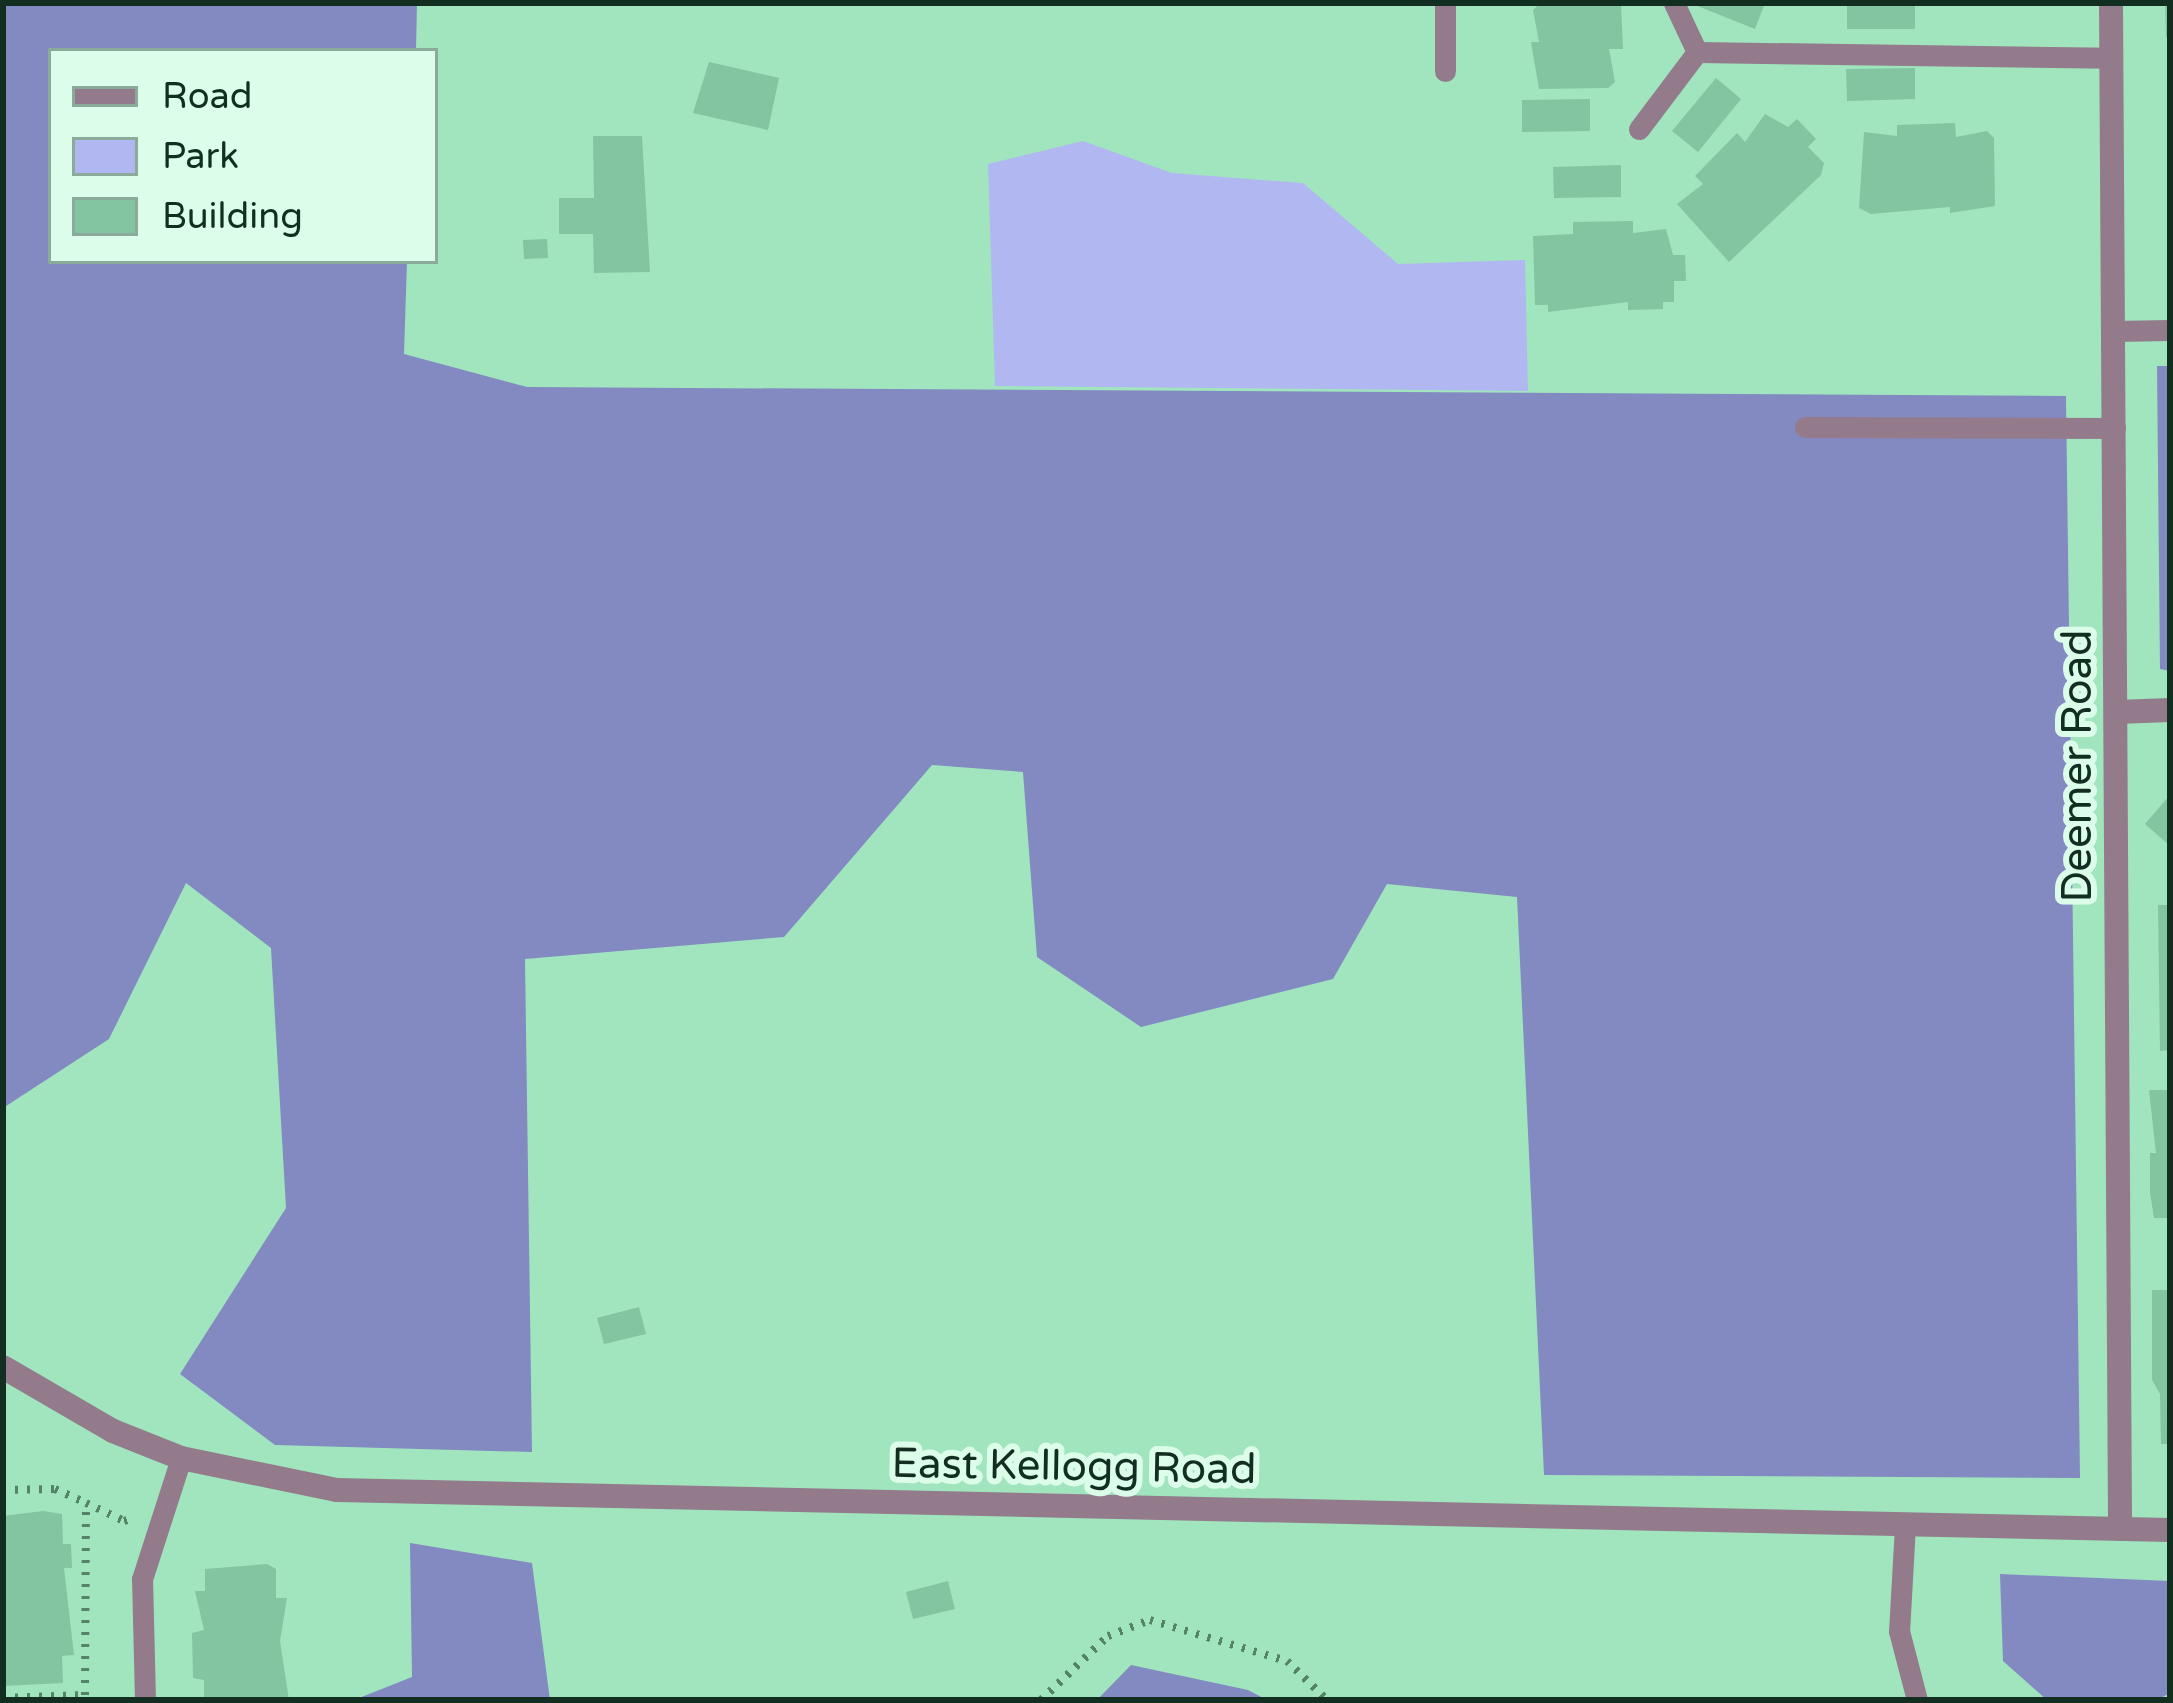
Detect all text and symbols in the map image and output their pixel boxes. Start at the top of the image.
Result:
legend [48,48,438,264]
text: Road [162,75,252,118]
text: Park [162,135,239,178]
text: Building [162,195,303,238]
street label: Deemer Road [2053,629,2103,903]
street label: East Kellogg Road [891,1439,1257,1495]

